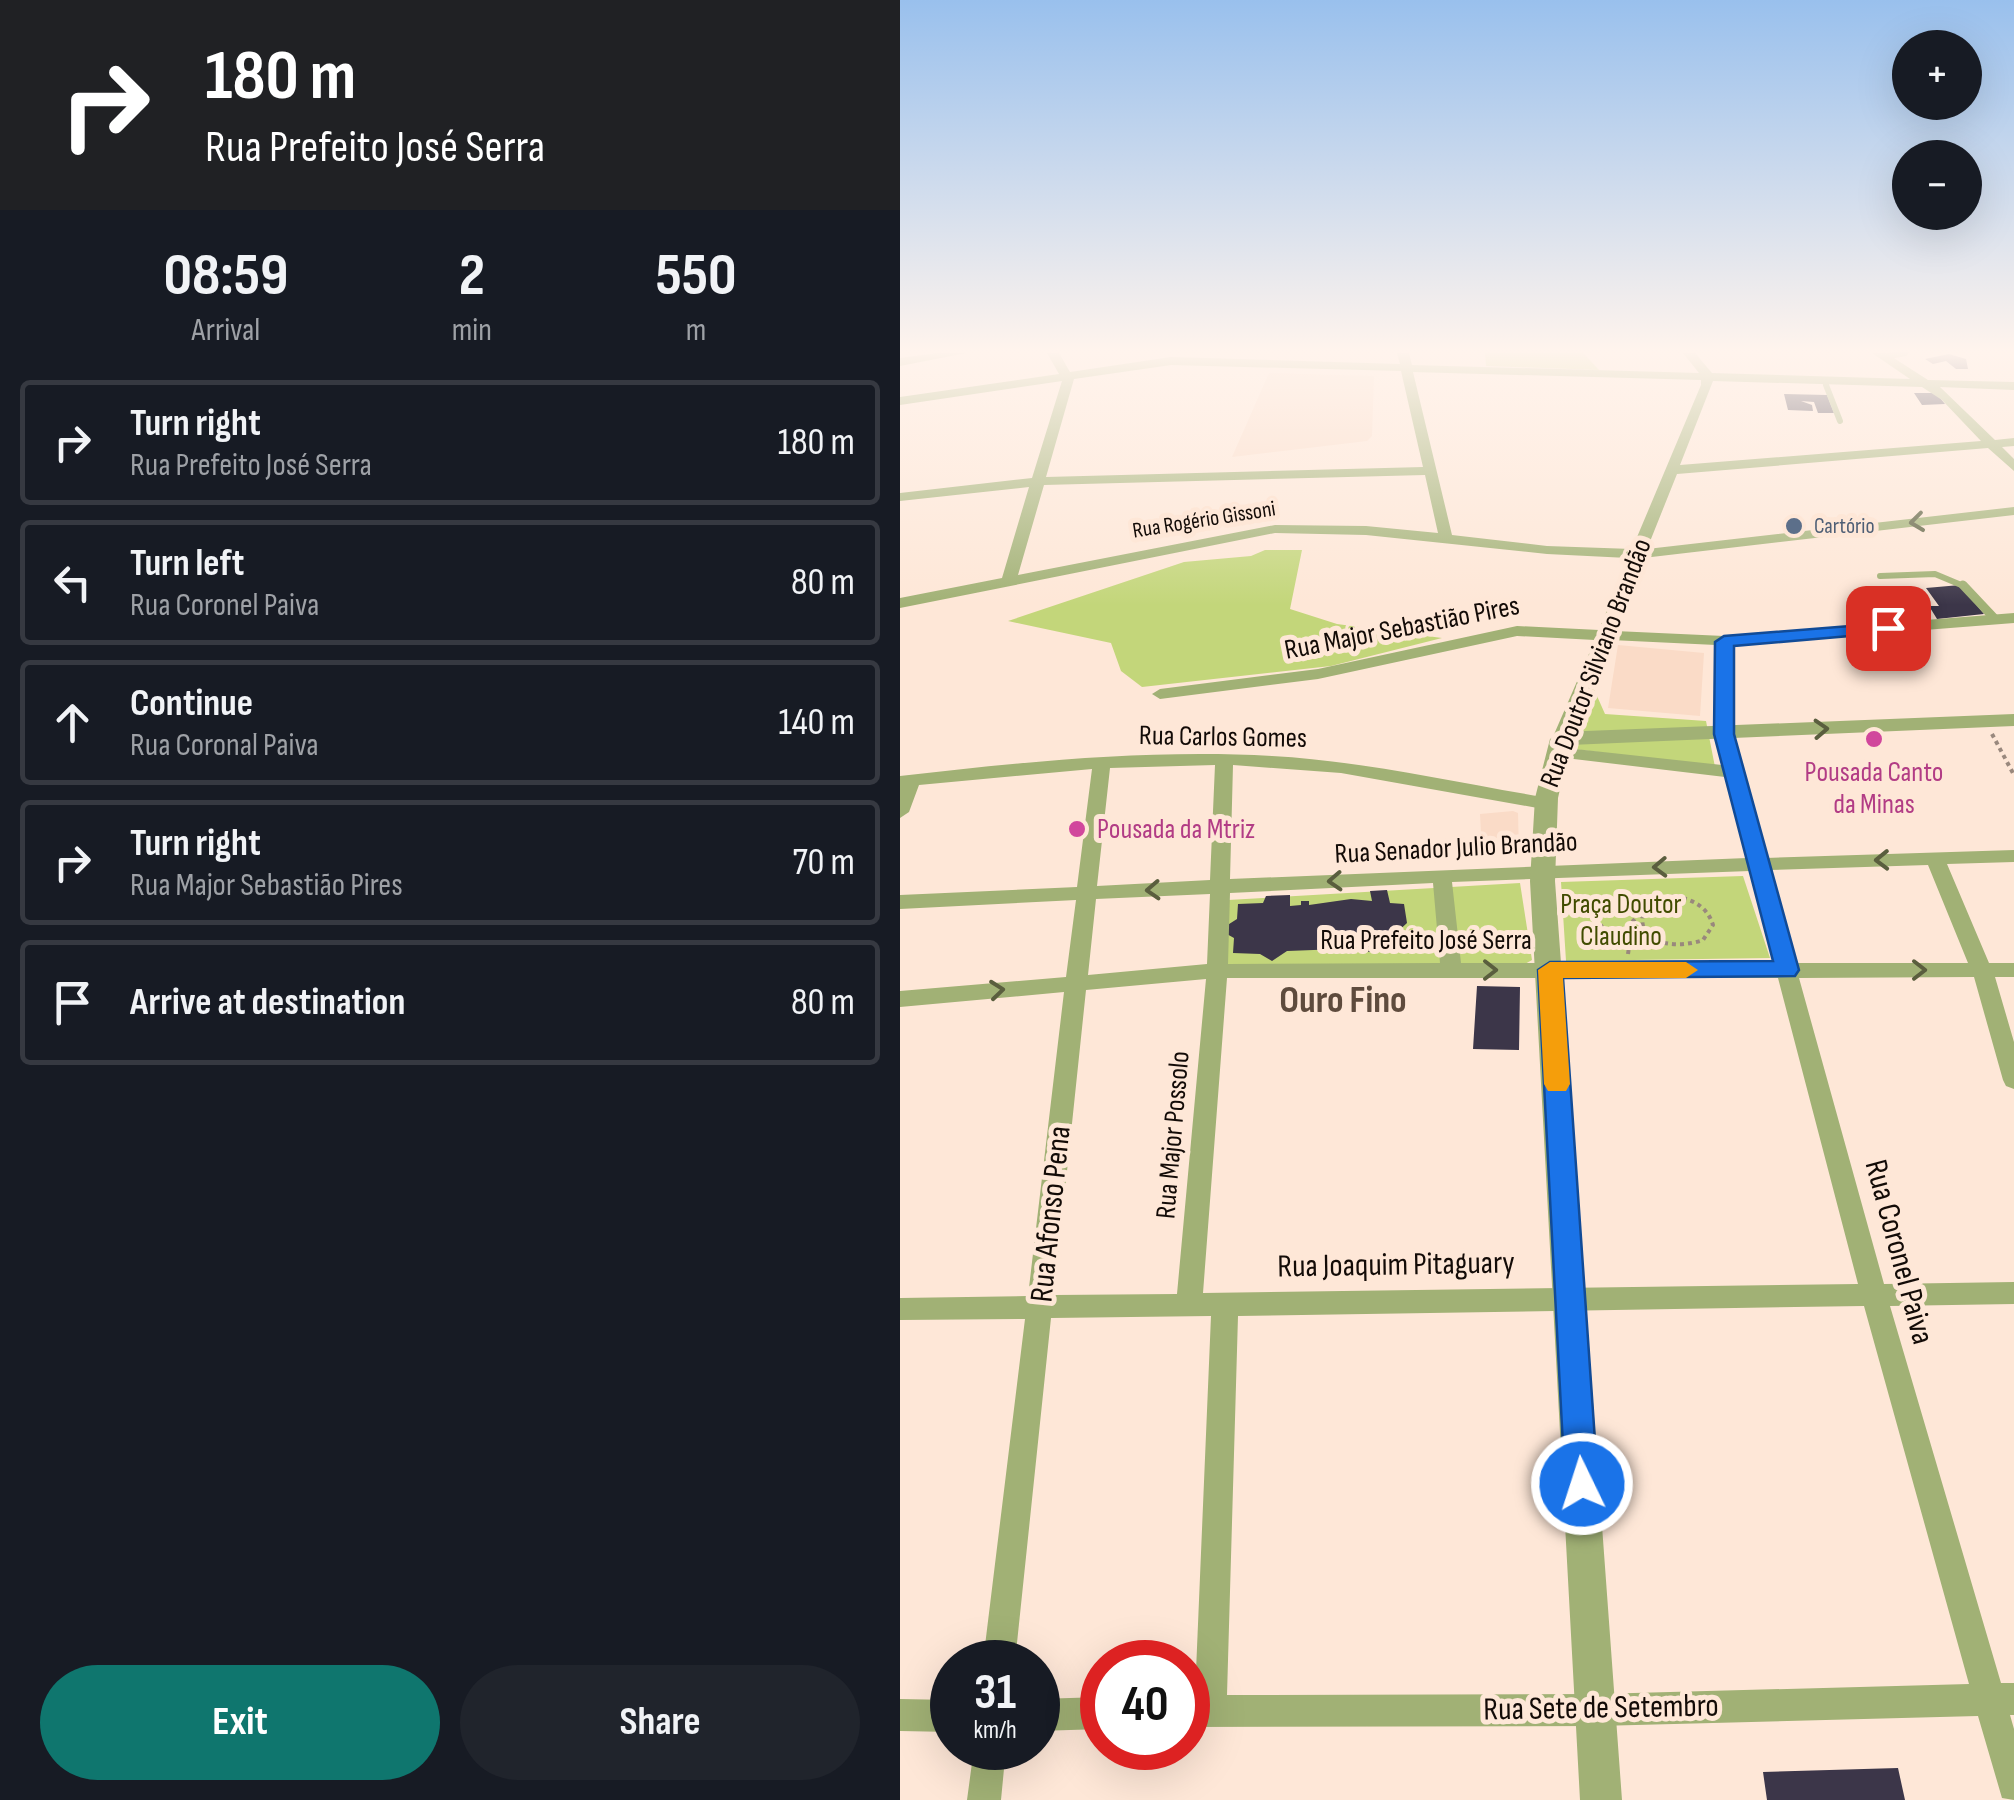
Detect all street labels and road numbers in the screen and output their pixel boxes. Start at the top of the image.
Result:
street label: Rua Rogério Gissoni [1131,495,1277,545]
street label: Rua Doutor Silviano Brandão [1533,534,1659,792]
street label: Rua Major Sebastião Pires [1282,589,1522,667]
street label: Rua Carlos Gomes [1139,719,1307,755]
street label: Rua Senador Julio Brandão [1334,825,1578,871]
street label: Rua Prefeito José Serra [1320,924,1532,957]
street label: Rua Major Possolo [1149,1050,1197,1220]
street label: Rua Afonso Pena [1022,1124,1080,1304]
street label: Rua Coronel Paiva [1856,1156,1942,1348]
street label: Rua Joaquim Pitaguary [1277,1243,1515,1287]
street label: Rua Sete de Setembro [1483,1686,1719,1730]

